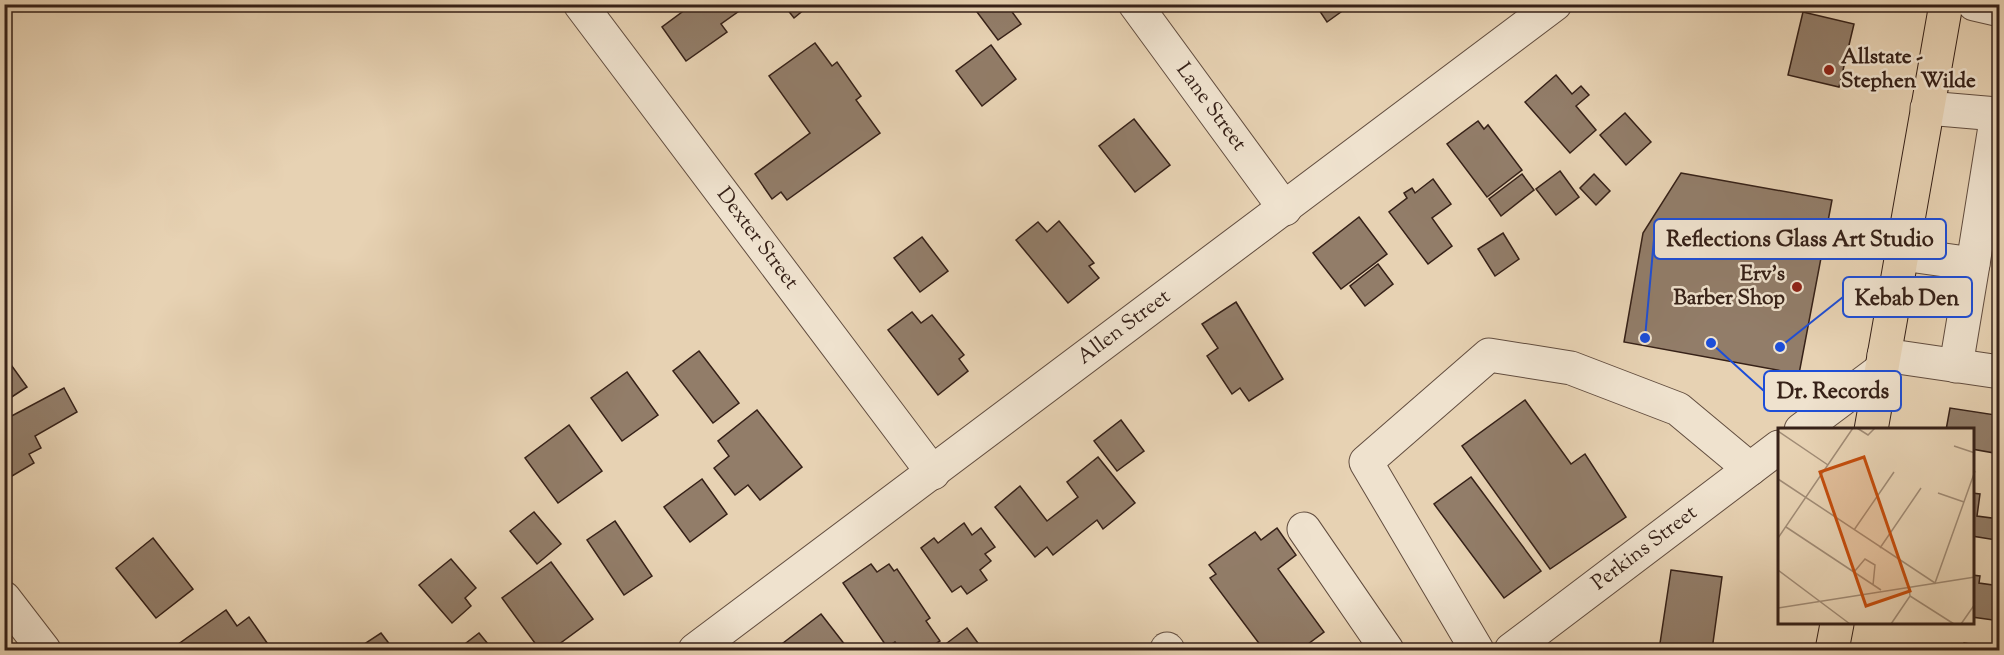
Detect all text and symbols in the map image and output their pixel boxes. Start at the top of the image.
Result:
place label: Allstate - Stephen Wilde [1841,43,1976,97]
street label: Lane Street [1168,57,1253,158]
marker: Allstate - Stephen Wilde [1822,63,1836,77]
street label: Dexter Street [708,181,805,296]
callout: Reflections Glass Art Studio [1654,219,1946,259]
text: Reflections Glass Art Studio [1666,225,1934,257]
place label: Erv's Barber Shop [1674,260,1785,314]
callout: Kebab Den [1843,277,1972,317]
marker: Erv's Barber Shop [1790,280,1804,294]
street label: Allen Street [1072,283,1177,372]
text: Kebab Den [1855,284,1959,316]
callout: Dr. Records [1764,371,1901,411]
text: Dr. Records [1777,377,1890,409]
inset map [1778,428,1974,625]
street label: Perkins Street [1586,499,1704,598]

